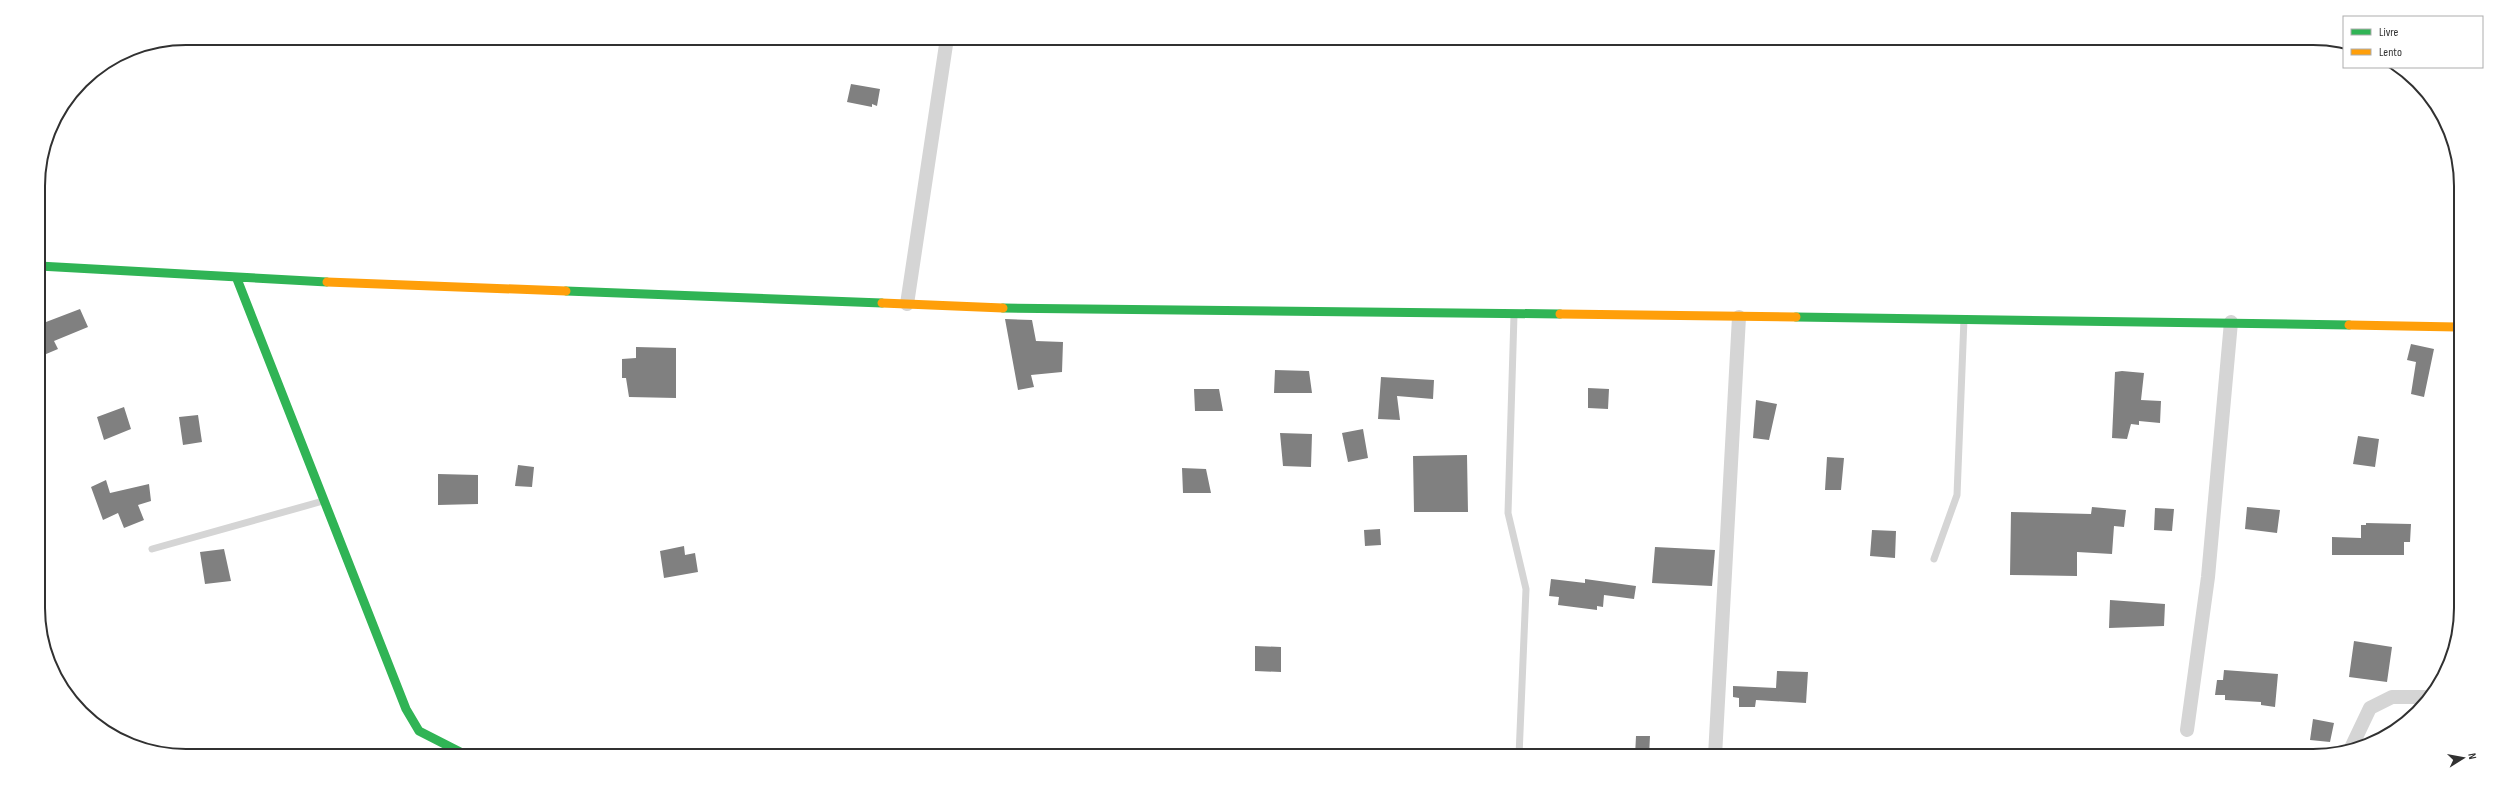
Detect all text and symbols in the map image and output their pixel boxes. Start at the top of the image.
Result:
legend [2343,16,2483,68]
text: Livre [2379,25,2399,40]
text: Lento [2379,45,2402,60]
north arrow [2443,738,2483,778]
text: N [2465,752,2479,760]

